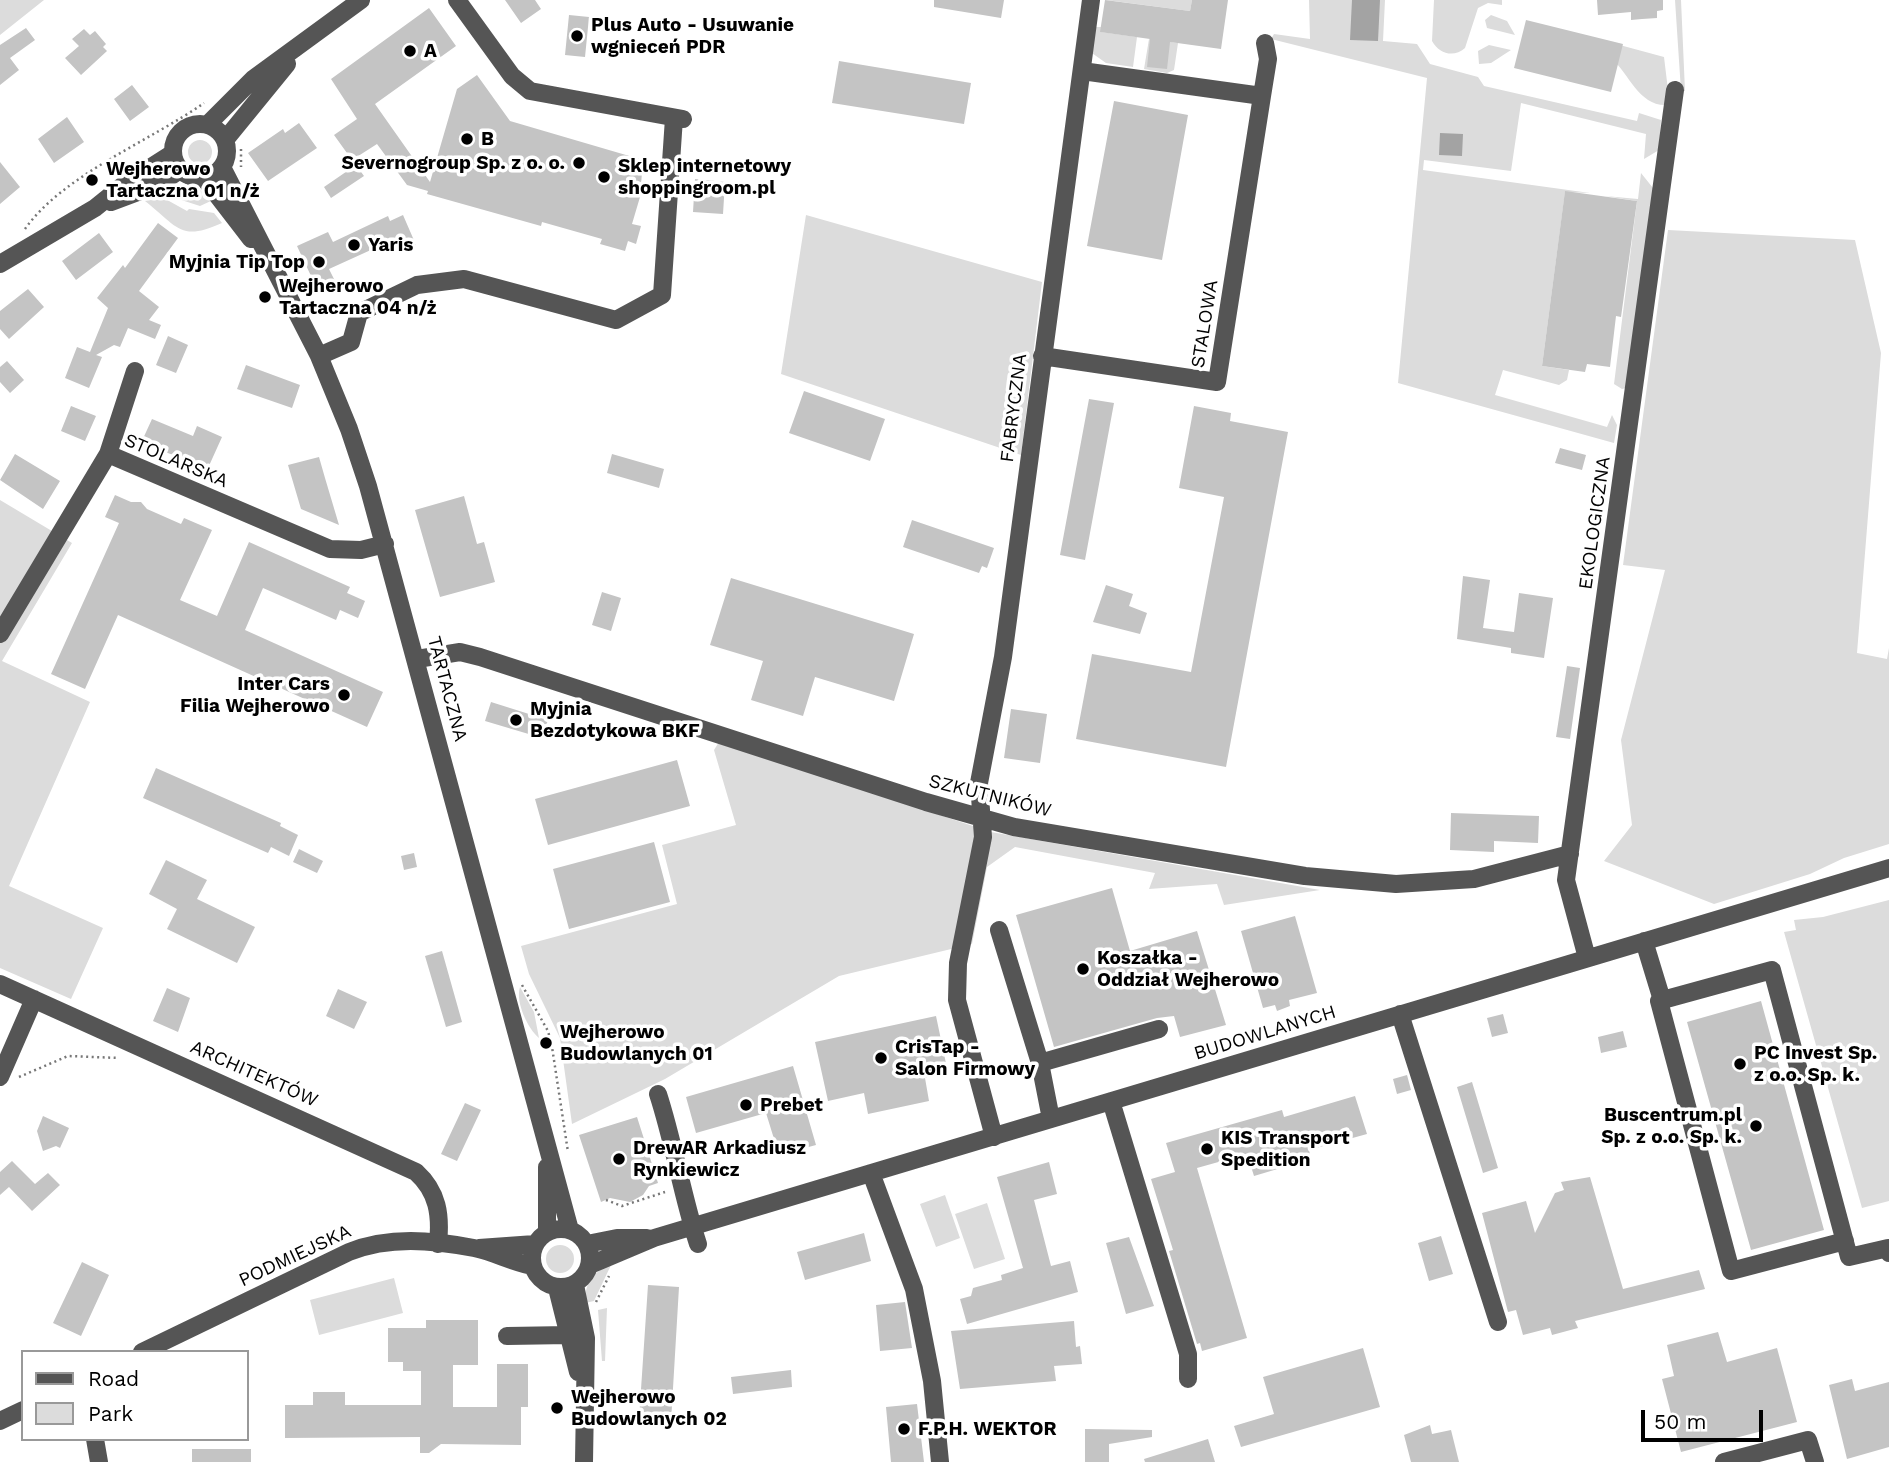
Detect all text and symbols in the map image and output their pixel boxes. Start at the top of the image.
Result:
place label: Plus Auto - Usuwanie wgnieceń PDR [591,14,794,58]
marker: Plus Auto - Usuwanie wgnieceń PDR [569,28,585,44]
place label: A [424,40,437,62]
marker: A [402,43,418,59]
place label: B [481,128,494,150]
marker: B [459,131,475,147]
place label: Severnogroup Sp. z o. o. [342,152,565,174]
marker: Severnogroup Sp. z o. o. [571,155,587,171]
place label: Sklep internetowy shoppingroom.pl [618,155,791,199]
place label: Wejherowo Tartaczna 01 n/ż [106,158,259,202]
marker: Sklep internetowy shoppingroom.pl [596,169,612,185]
marker: Wejherowo Tartaczna 01 n/ż [84,172,100,188]
place label: Yaris [368,234,413,256]
marker: Yaris [346,237,362,253]
place label: Myjnia Tip Top [169,251,305,273]
marker: Myjnia Tip Top [311,254,327,270]
place label: Wejherowo Tartaczna 04 n/ż [279,275,437,319]
street label: STALOWA [1187,278,1223,370]
marker: Wejherowo Tartaczna 04 n/ż [257,289,273,305]
street label: FABRYCZNA [996,352,1032,464]
street label: STOLARSKA [121,429,231,493]
street label: EKOLOGICZNA [1574,455,1616,591]
street label: TARTACZNA [422,634,472,744]
place label: Inter Cars Filia Wejherowo [180,673,330,717]
marker: Inter Cars Filia Wejherowo [336,687,352,703]
place label: Myjnia Bezdotykowa BKF [530,698,700,742]
marker: Myjnia Bezdotykowa BKF [508,712,524,728]
street label: SZKUTNIKÓW [926,770,1054,822]
place label: Koszałka - Oddział Wejherowo [1097,947,1279,991]
marker: Koszałka - Oddział Wejherowo [1075,961,1091,977]
street label: BUDOWLANYCH [1191,1001,1339,1065]
place label: Wejherowo Budowlanych 01 [560,1021,713,1065]
marker: Wejherowo Budowlanych 01 [538,1035,554,1051]
street label: ARCHITEKTÓW [187,1036,321,1112]
place label: CrisTap - Salon Firmowy [895,1036,1035,1080]
place label: PC Invest Sp. z o.o. Sp. k. [1754,1042,1877,1086]
marker: CrisTap - Salon Firmowy [873,1050,889,1066]
marker: PC Invest Sp. z o.o. Sp. k. [1732,1056,1748,1072]
place label: Prebet [760,1094,823,1116]
marker: Prebet [738,1097,754,1113]
place label: Buscentrum.pl Sp. z o.o. Sp. k. [1601,1104,1742,1148]
marker: Buscentrum.pl Sp. z o.o. Sp. k. [1748,1118,1764,1134]
place label: KIS Transport Spedition [1221,1127,1350,1171]
place label: DrewAR Arkadiusz Rynkiewicz [633,1137,806,1181]
marker: KIS Transport Spedition [1199,1141,1215,1157]
marker: DrewAR Arkadiusz Rynkiewicz [611,1151,627,1167]
street label: PODMIEJSKA [235,1220,355,1292]
legend [21,1350,248,1441]
text: Road [88,1366,139,1391]
place label: Wejherowo Budowlanych 02 [571,1386,727,1430]
scale bar [1644,1396,1766,1440]
marker: Wejherowo Budowlanych 02 [549,1400,565,1416]
text: Park [88,1401,133,1426]
text: 50 m [1654,1409,1706,1434]
place label: F.P.H. WEKTOR [918,1418,1057,1440]
marker: F.P.H. WEKTOR [896,1421,912,1437]

